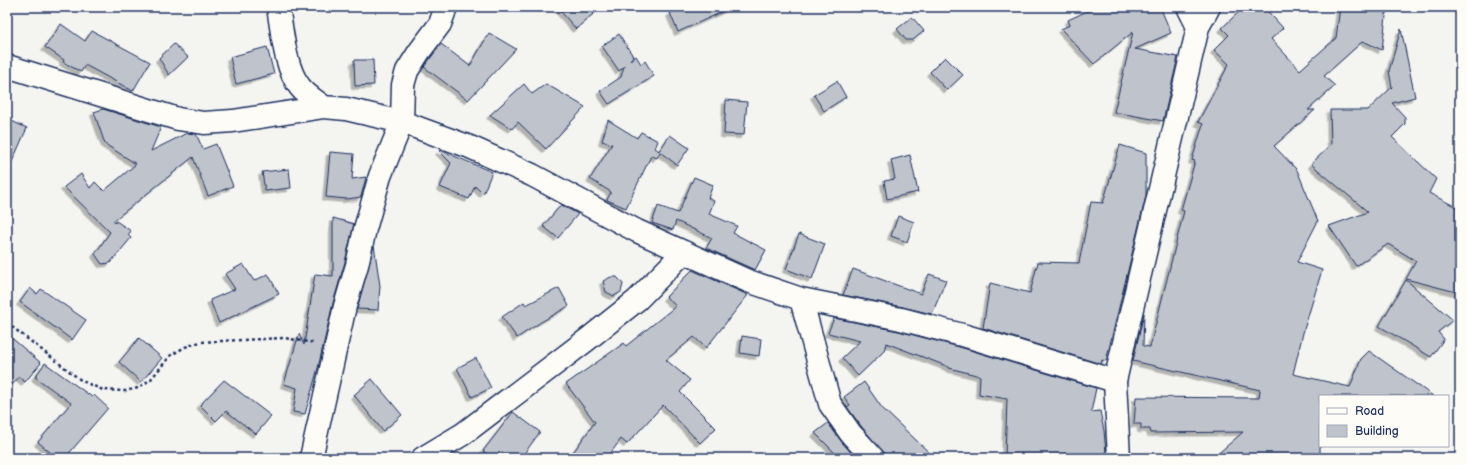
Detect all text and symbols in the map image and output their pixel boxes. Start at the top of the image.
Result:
legend [1319,395,1449,447]
text: Road [1355,404,1384,419]
text: Building [1355,424,1399,439]

